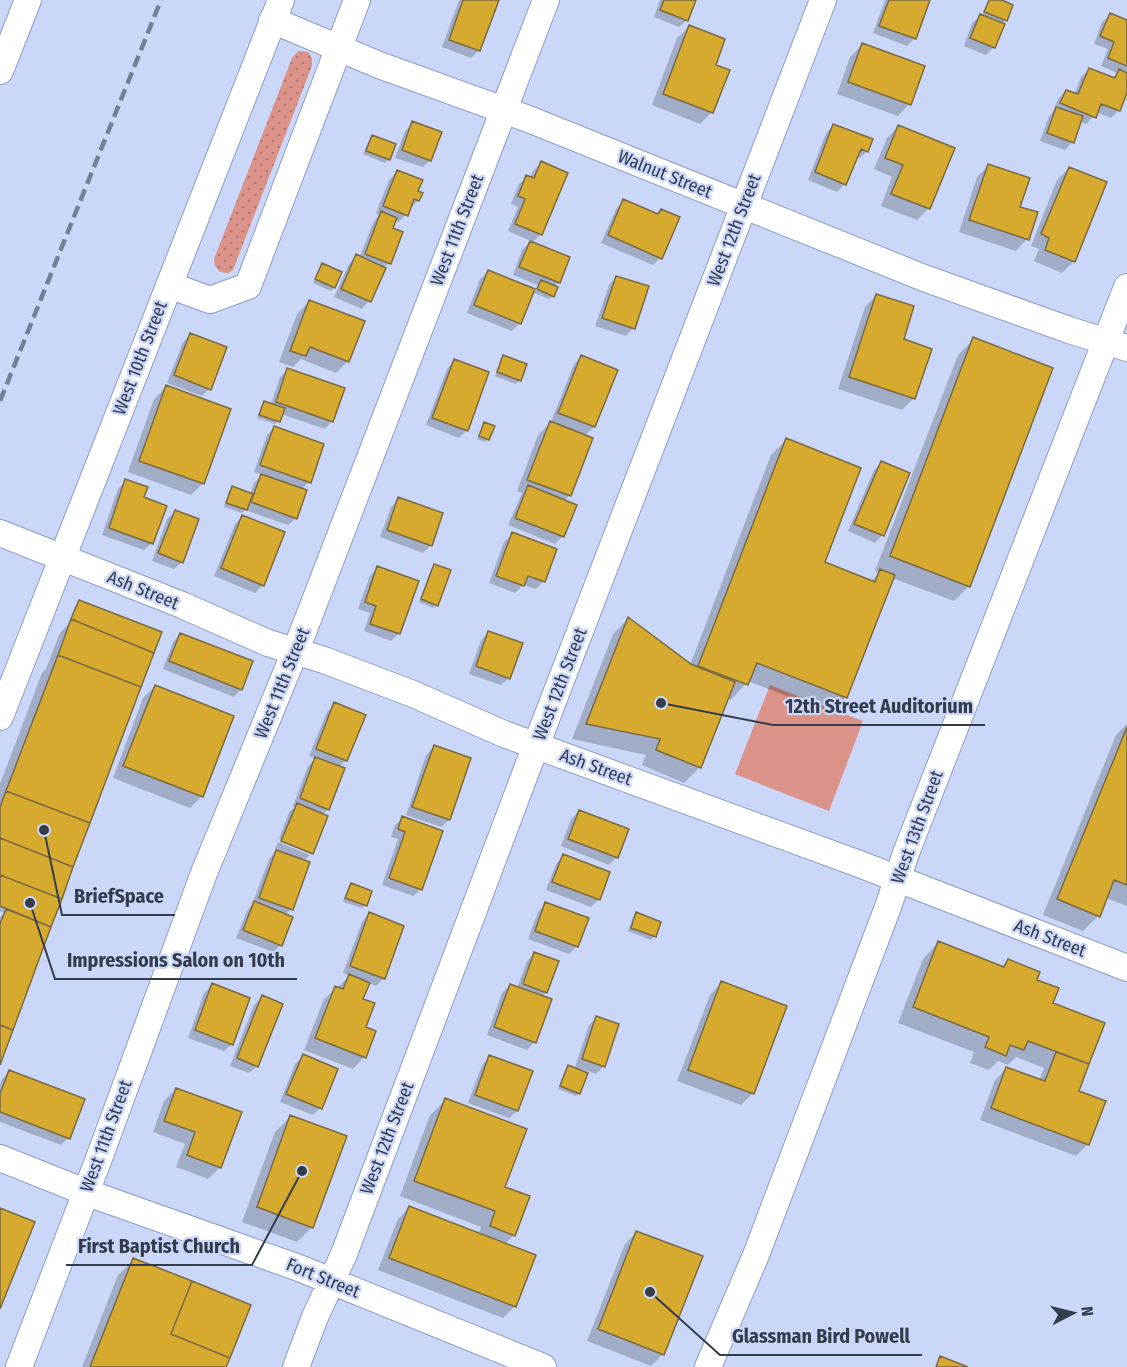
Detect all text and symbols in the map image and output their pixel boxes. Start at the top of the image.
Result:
street label: Walnut Street [615,145,715,203]
street label: West 12th Street [702,170,766,289]
street label: West 11th Street [426,171,488,289]
street label: West 10th Street [108,298,172,418]
street label: Ash Street [104,566,182,614]
street label: West 11th Street [250,624,314,742]
street label: West 12th Street [528,624,592,743]
callout: 12th Street Auditorium [773,687,985,725]
text: 12th Street Auditorium [785,694,973,718]
street label: Ash Street [557,744,635,790]
street label: West 13th Street [886,767,948,887]
callout: BriefSpace [62,877,175,915]
text: BriefSpace [74,884,164,908]
street label: Ash Street [1011,914,1089,962]
callout: Impressions Salon on 10th [55,941,297,979]
text: Impressions Salon on 10th [67,948,285,972]
street label: West 11th Street [76,1077,136,1195]
street label: West 12th Street [355,1078,419,1197]
callout: First Baptist Church [66,1227,252,1265]
text: First Baptist Church [78,1234,240,1258]
street label: Fort Street [283,1253,363,1303]
north arrow [1043,1283,1103,1343]
text: N [1077,1305,1097,1317]
callout: Glassman Bird Powell [720,1317,922,1355]
text: Glassman Bird Powell [732,1324,911,1348]

